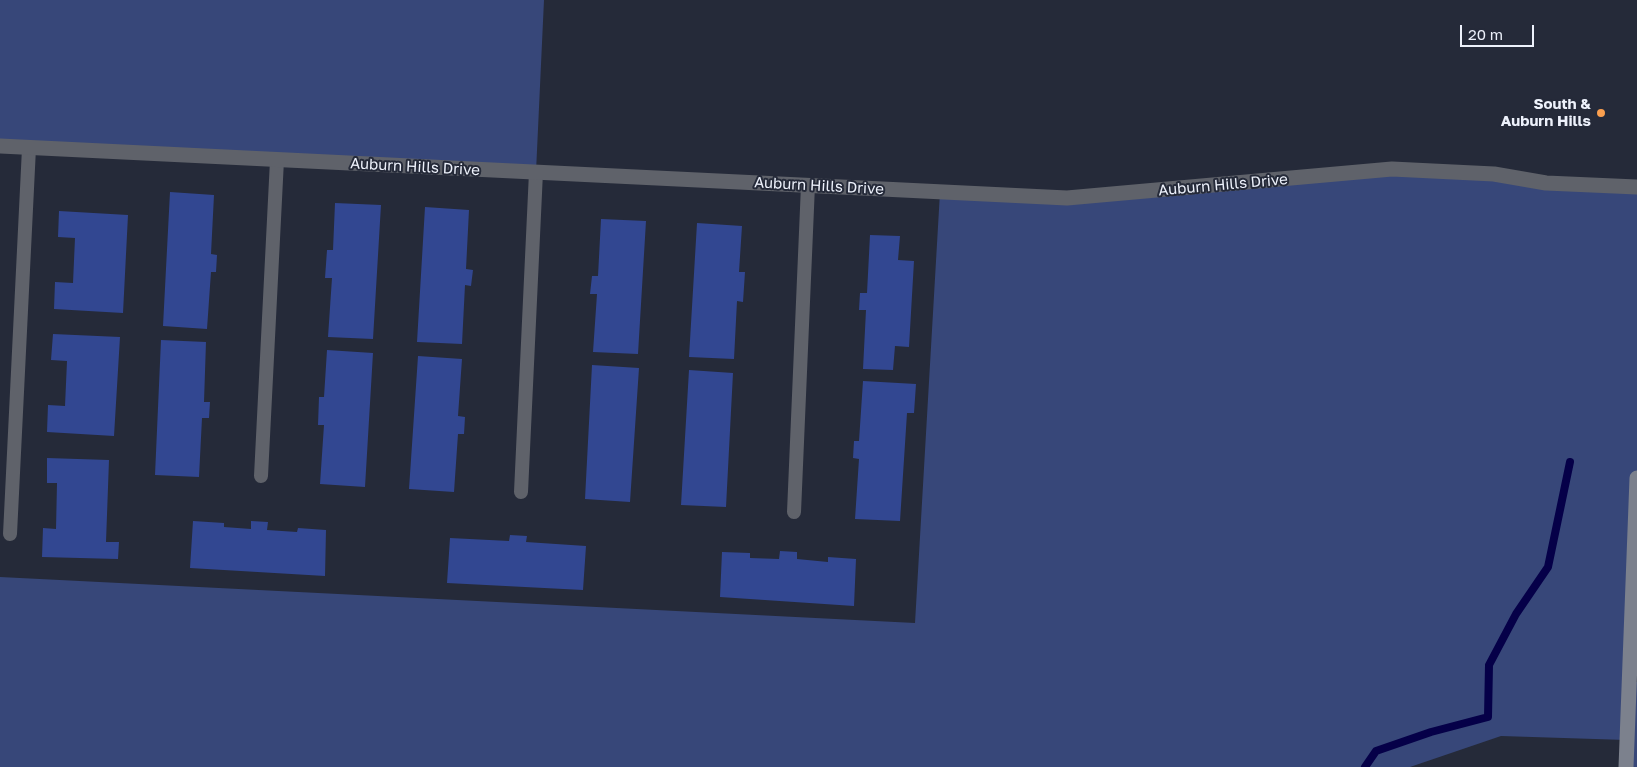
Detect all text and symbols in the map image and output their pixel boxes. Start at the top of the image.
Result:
scale bar [1462,15,1536,47]
text: 20 m [1468,25,1503,43]
place label: South & Auburn Hills [1501,95,1591,130]
marker: South & Auburn Hills [1595,107,1607,119]
street label: Auburn Hills Drive [350,155,480,179]
street label: Auburn Hills Drive [1158,170,1288,200]
street label: Auburn Hills Drive [754,174,884,198]

